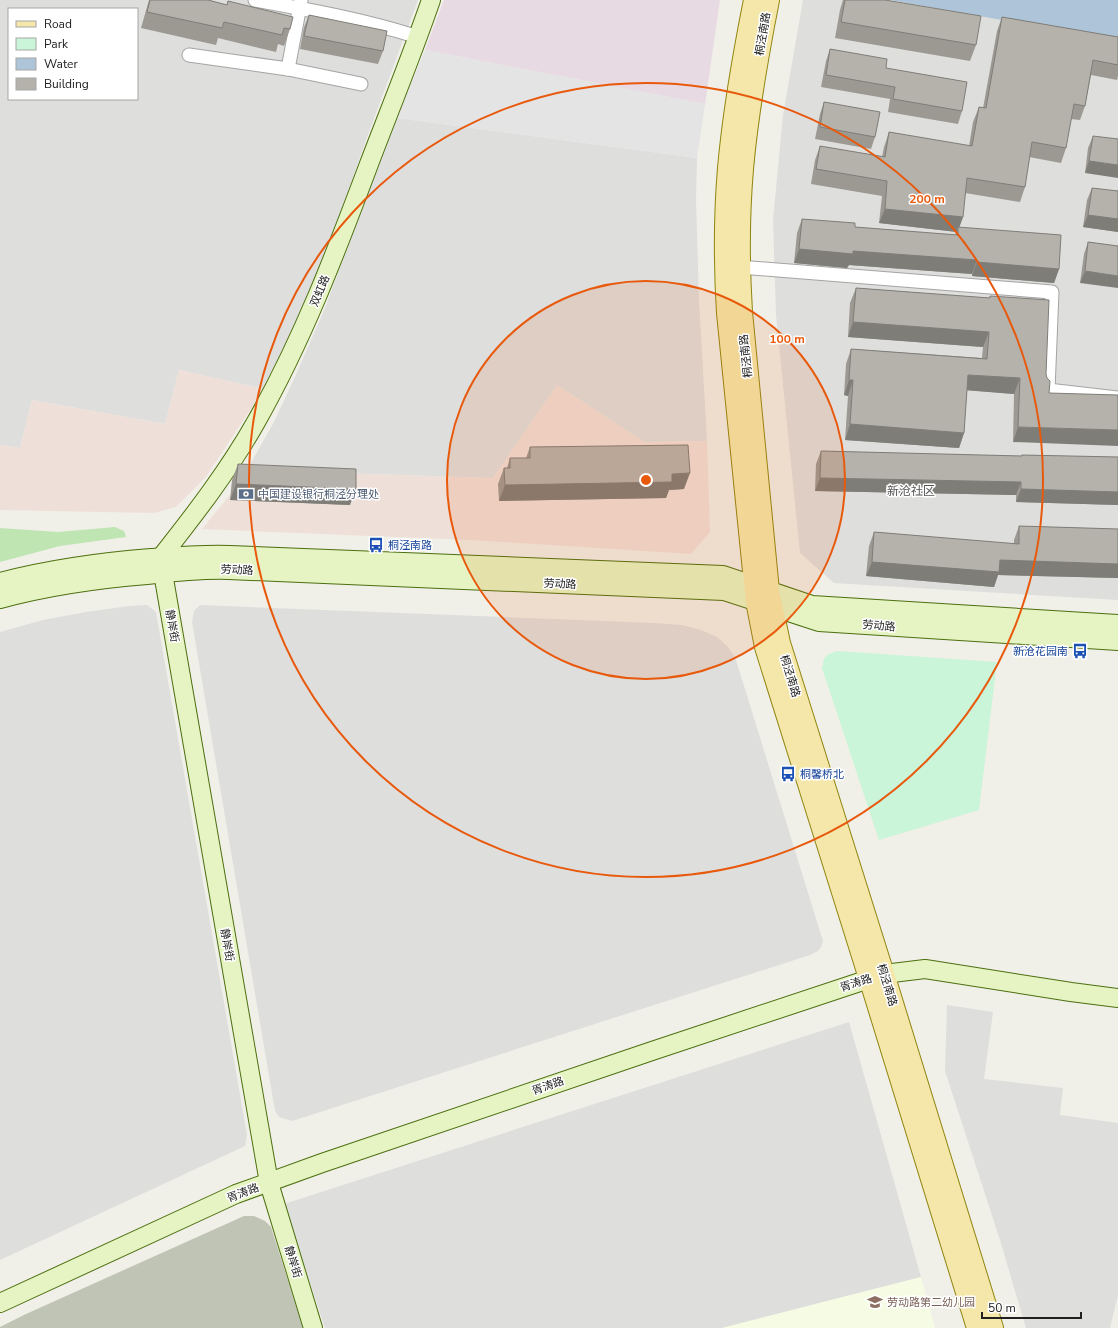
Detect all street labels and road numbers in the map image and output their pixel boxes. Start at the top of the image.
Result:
street label: 桐泾南路 [752,11,774,57]
street label: 双虹路 [307,273,333,309]
street label: 桐泾南路 [736,333,756,379]
street label: 劳动路 [220,562,254,578]
street label: 劳动路 [543,576,577,592]
street label: 静岸街 [162,608,182,644]
street label: 劳动路 [862,617,896,635]
street label: 桐泾南路 [776,653,804,699]
street label: 静岸街 [217,927,237,963]
street label: 桐泾南路 [873,962,901,1008]
street label: 胥涛路 [838,971,874,995]
street label: 胥涛路 [530,1074,566,1098]
street label: 胥涛路 [225,1180,261,1206]
street label: 静岸街 [281,1244,305,1280]

